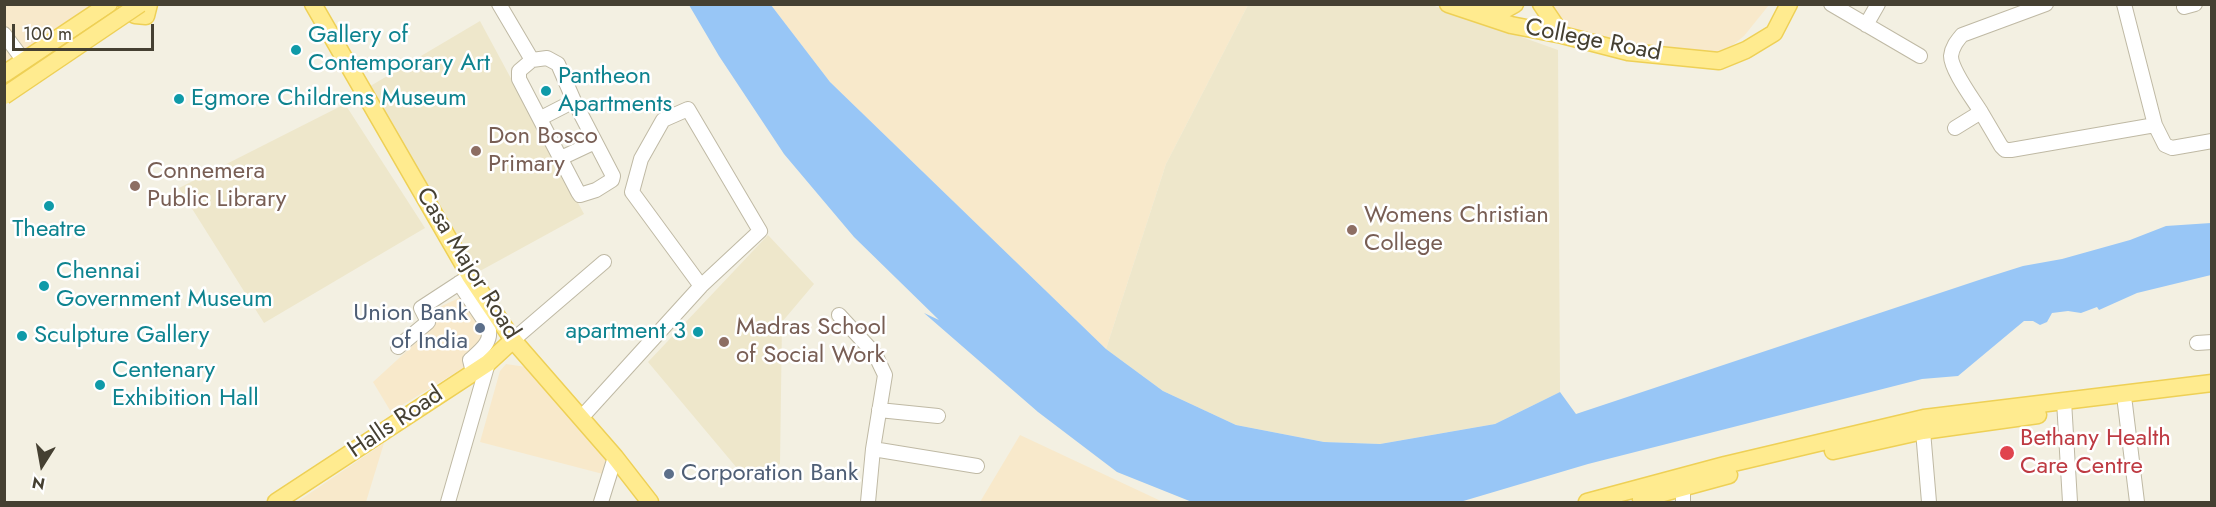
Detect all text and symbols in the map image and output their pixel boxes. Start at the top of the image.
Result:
scale bar [15,12,158,50]
street label: College Road [1523,14,1663,68]
text: 100 m [23,21,72,47]
place label: Gallery of Contemporary Art [308,22,490,78]
marker: Gallery of Contemporary Art [289,43,303,57]
place label: Pantheon Apartments [558,63,672,119]
marker: Pantheon Apartments [539,84,553,98]
place label: Egmore Childrens Museum [191,85,467,113]
marker: Egmore Childrens Museum [172,92,186,106]
place label: Don Bosco Primary [488,123,598,179]
marker: Don Bosco Primary [469,144,483,158]
place label: Connemera Public Library [147,158,286,214]
marker: Connemera Public Library [128,179,142,193]
street label: Casa Major Road [409,183,525,345]
marker: Theatre [42,199,56,213]
place label: Womens Christian College [1364,202,1549,258]
place label: Theatre [12,216,86,244]
marker: Womens Christian College [1345,223,1359,237]
place label: Chennai Government Museum [56,258,273,314]
marker: Chennai Government Museum [37,279,51,293]
place label: Union Bank of India [353,300,468,356]
place label: Madras School of Social Work [736,314,886,370]
place label: apartment 3 [565,318,686,346]
marker: Union Bank of India [473,321,487,335]
place label: Sculpture Gallery [34,322,209,350]
marker: apartment 3 [691,325,705,339]
marker: Sculpture Gallery [15,329,29,343]
marker: Madras School of Social Work [717,335,731,349]
place label: Centenary Exhibition Hall [112,357,259,413]
marker: Centenary Exhibition Hall [93,378,107,392]
street label: Halls Road [343,381,449,465]
place label: Bethany Health Care Centre [2020,425,2171,481]
north arrow [12,435,72,495]
marker: Bethany Health Care Centre [1998,444,2016,462]
place label: Corporation Bank [681,460,858,488]
marker: Corporation Bank [662,467,676,481]
text: N [30,471,47,496]

